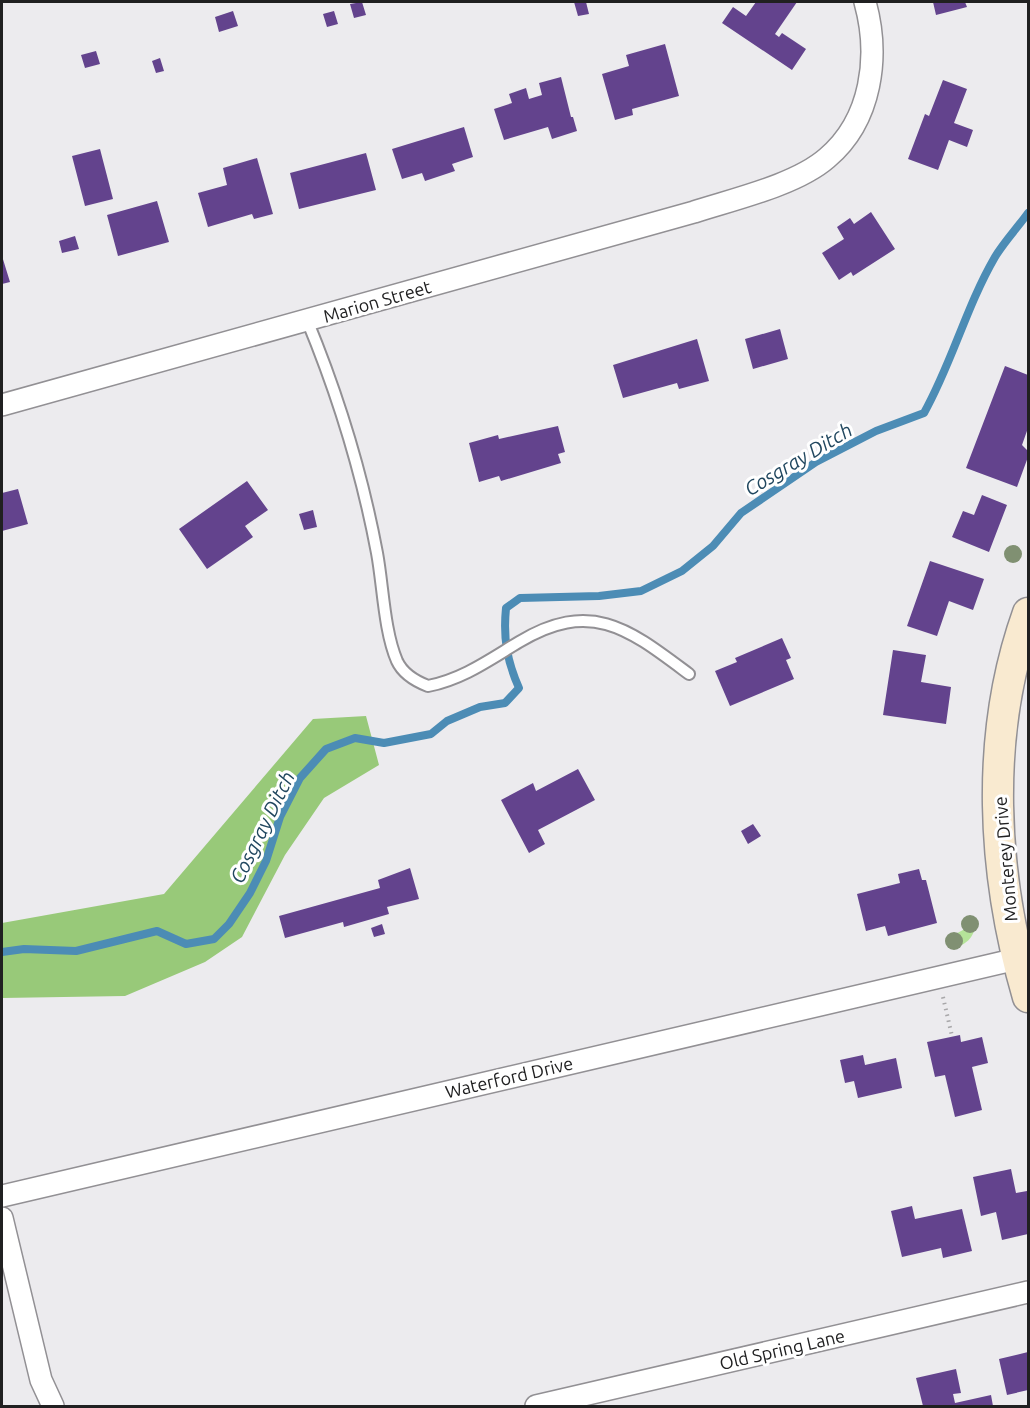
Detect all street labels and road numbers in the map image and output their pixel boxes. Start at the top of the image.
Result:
street label: Marion Street [321,276,433,326]
street label: Monterey Drive [990,796,1020,922]
street label: Waterford Drive [443,1053,575,1101]
street label: Old Spring Lane [717,1325,847,1373]

